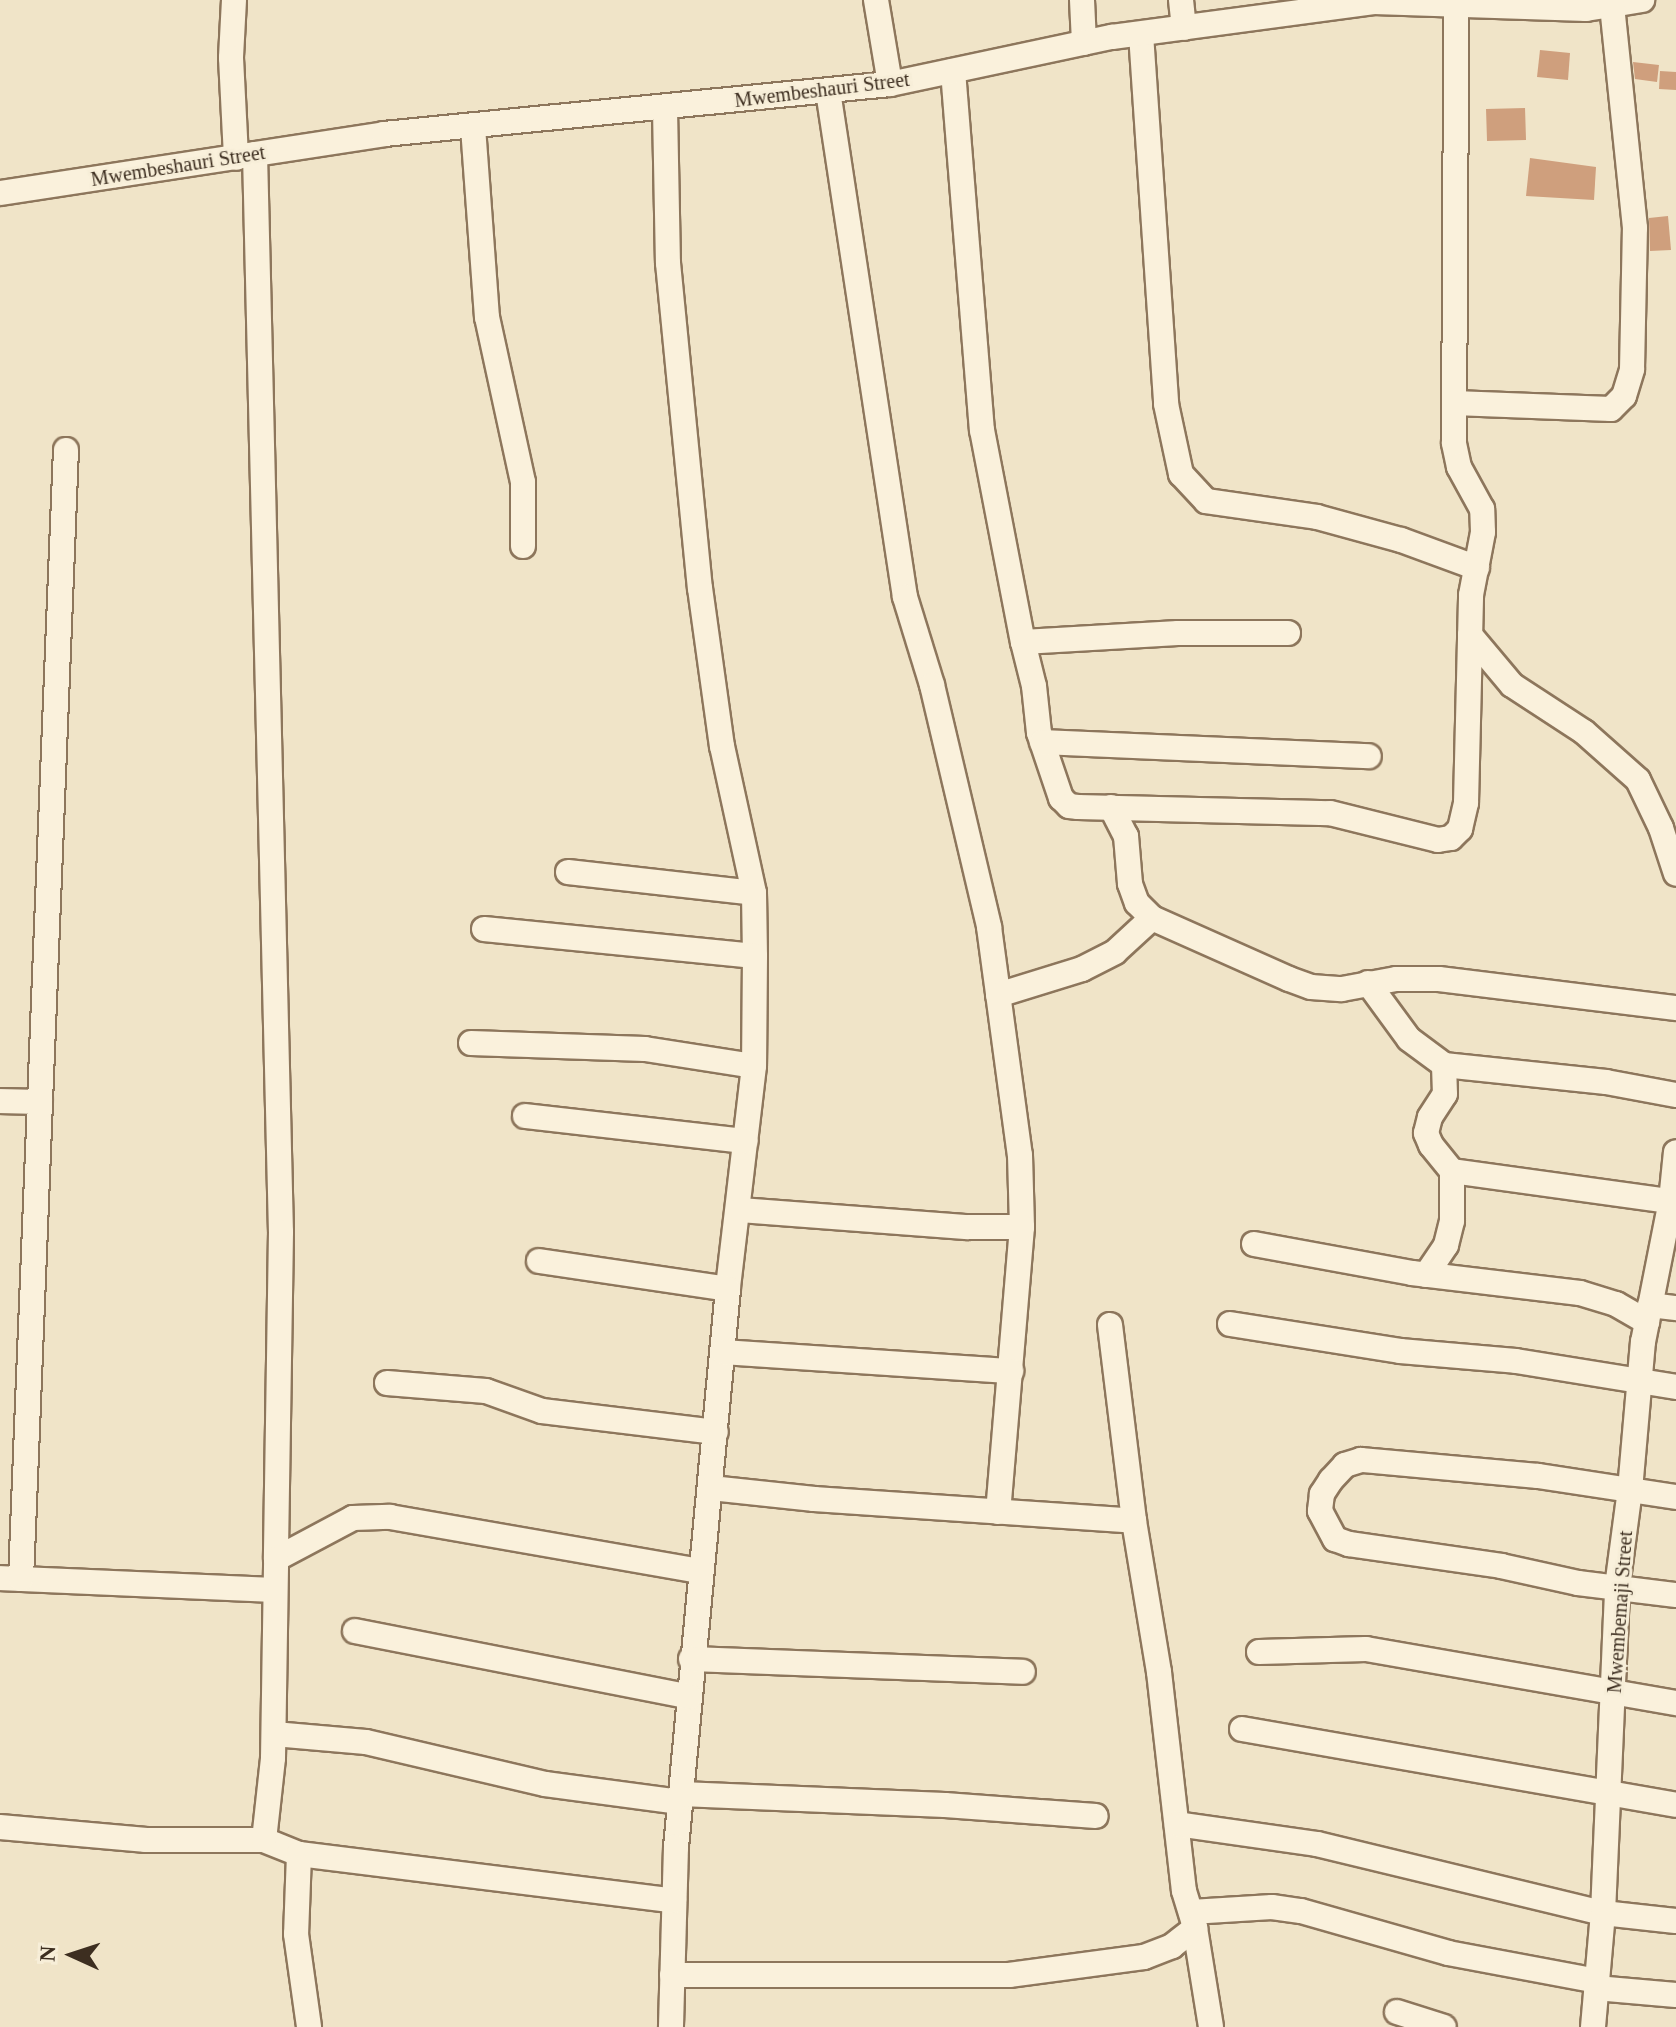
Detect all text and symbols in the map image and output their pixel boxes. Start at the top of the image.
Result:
street label: Mwembeshauri Street [733,67,911,113]
street label: Mwembeshauri Street [89,140,267,192]
street label: Mwembemaji Street [1602,1530,1638,1694]
north arrow [32,1915,112,1995]
text: N [35,1945,60,1962]

